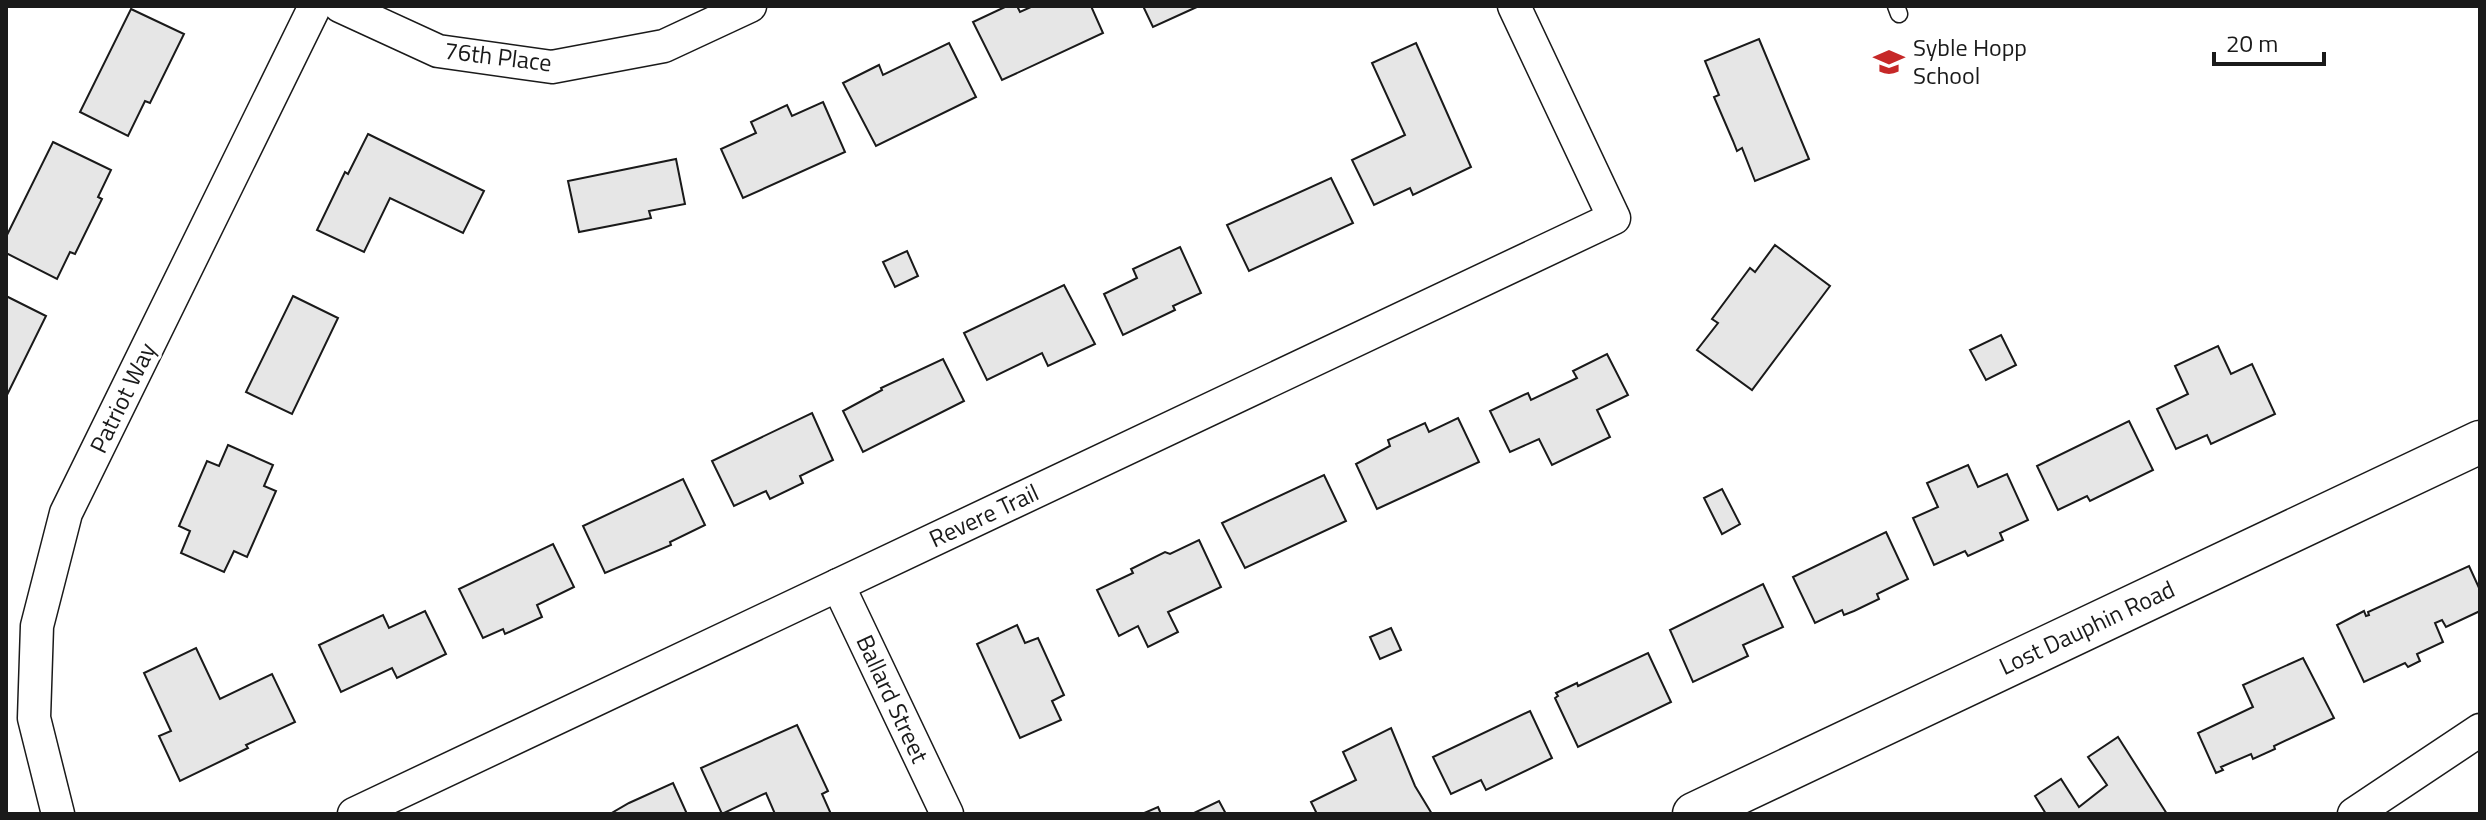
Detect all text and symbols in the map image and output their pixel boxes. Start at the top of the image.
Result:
scale bar [2214,16,2324,66]
text: 20 m [2226,25,2278,61]
place label: Syble Hopp School [1913,29,2027,93]
street label: 76th Place [442,32,554,80]
school or university icon: Syble Hopp School [1872,45,1906,79]
street label: Patriot Way [80,336,164,459]
street label: Revere Trail [923,474,1044,556]
street label: Lost Dauphin Road [1993,571,2180,684]
street label: Ballard Street [847,629,939,769]

